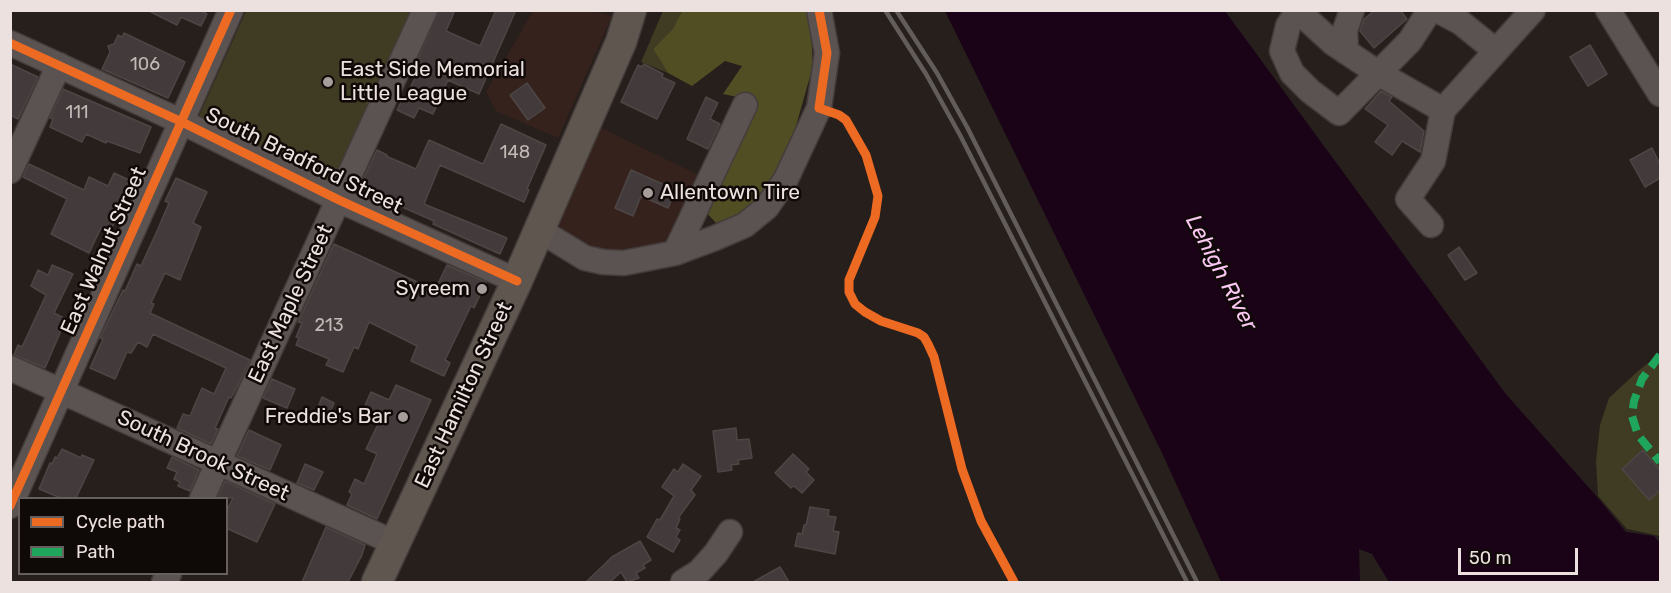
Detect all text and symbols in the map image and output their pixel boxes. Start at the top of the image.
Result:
house number: 106 [130,54,160,76]
place label: East Side Memorial Little League [340,57,525,107]
marker: East Side Memorial Little League [321,75,335,89]
house number: 111 [65,102,89,124]
street label: South Bradford Street [201,102,407,220]
house number: 148 [500,142,530,164]
street label: East Walnut Street [56,163,152,339]
place label: Allentown Tire [660,180,800,206]
marker: Allentown Tire [641,186,655,200]
water label: Lehigh River [1180,211,1262,335]
street label: East Maple Street [243,221,339,387]
place label: Syreem [395,276,470,302]
marker: Syreem [475,282,489,296]
street label: East Hamilton Street [410,298,518,492]
house number: 213 [314,315,344,337]
place label: Freddie's Bar [265,404,391,430]
street label: South Brook Street [113,405,293,507]
marker: Freddie's Bar [396,410,410,424]
legend [18,497,228,575]
text: Cycle path [76,511,165,533]
scale bar [1461,536,1581,574]
text: Path [76,541,115,563]
text: 50 m [1469,547,1512,569]

